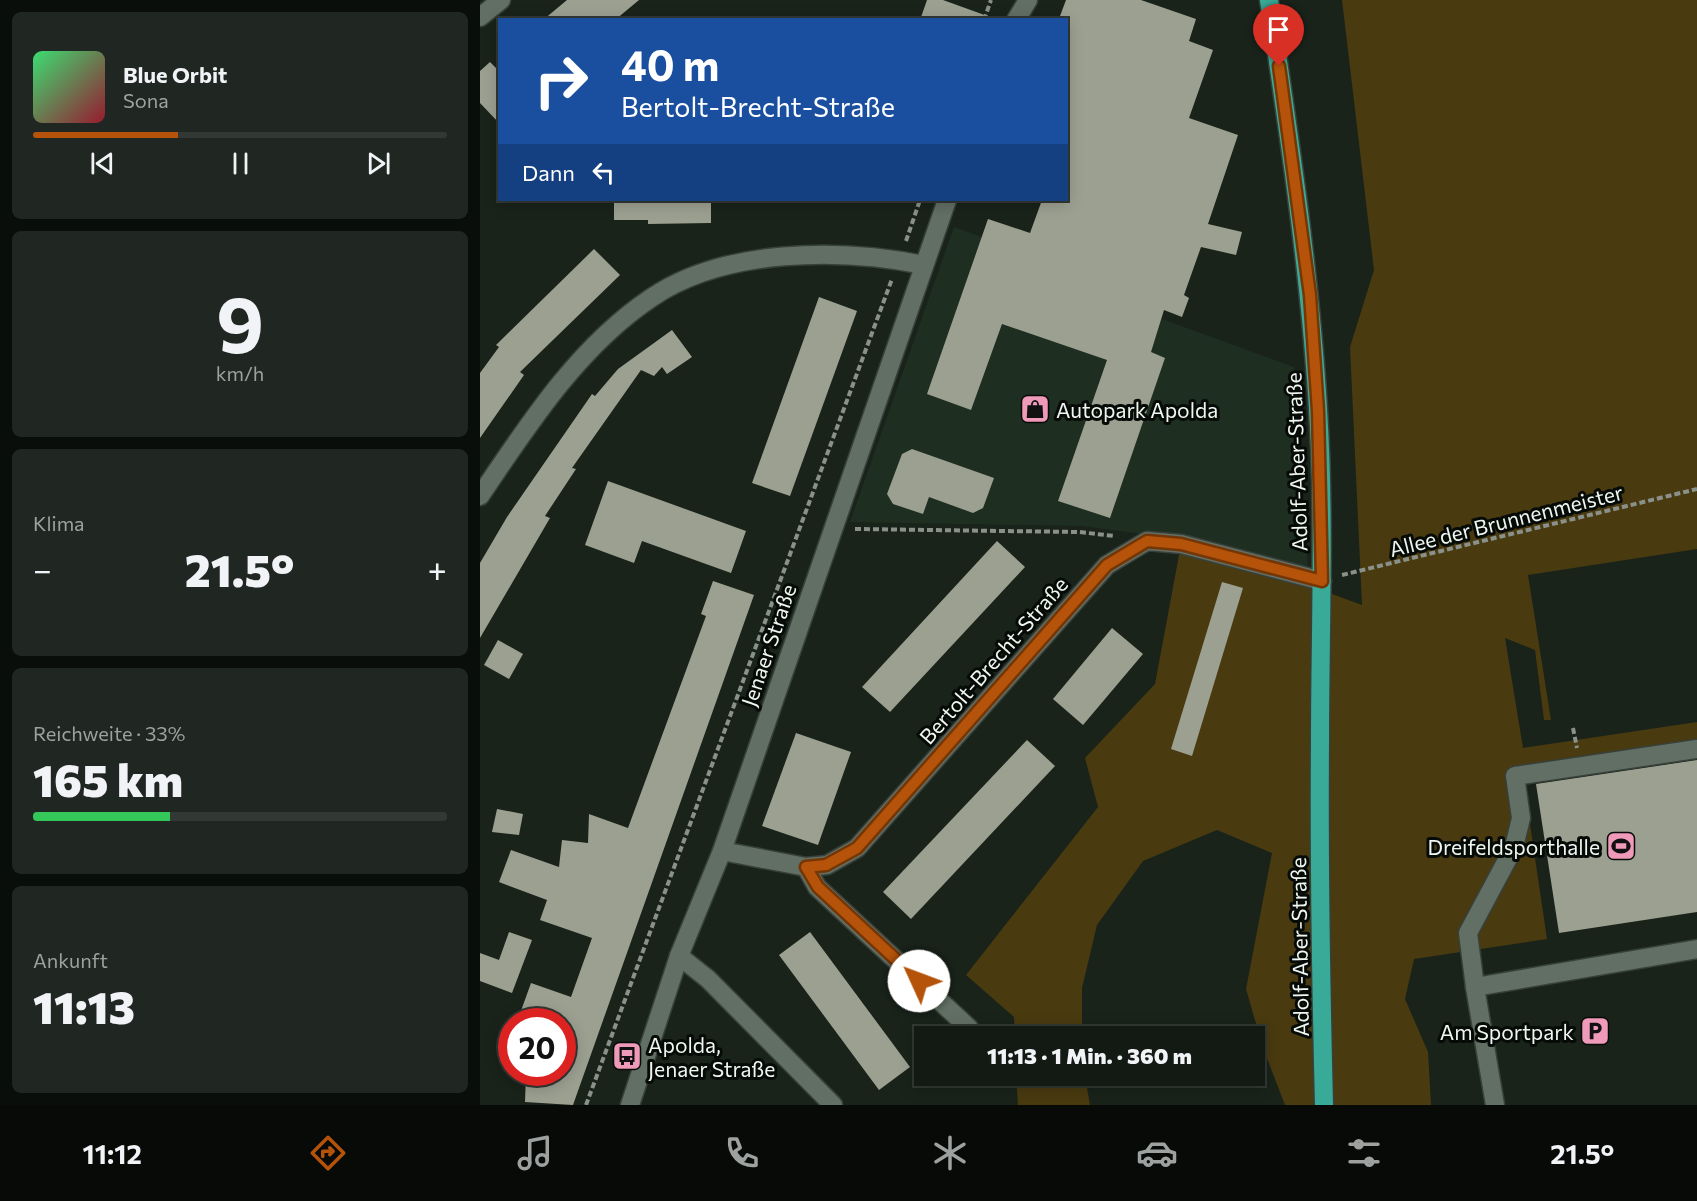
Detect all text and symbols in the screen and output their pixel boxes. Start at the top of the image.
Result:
pin [1253,4,1304,66]
icon: arrive [1262,13,1295,46]
text: 40 m [621,38,719,90]
icon: right [522,42,600,120]
text: Blue Orbit [123,61,227,88]
text: Sona [123,88,169,112]
text: Bertolt-Brecht-Straße [621,90,895,123]
icon: previous [86,147,119,180]
icon: pause [224,147,257,180]
icon: next [362,147,395,180]
icon: left [587,156,620,189]
text: Dann [522,159,575,186]
text: 9 [216,274,264,369]
text: km/h [216,361,264,385]
street label: Adolf-Aber-Straße [1280,372,1312,552]
shop icon: Autopark Apolda [1019,393,1051,425]
place label: Autopark Apolda [1056,397,1218,422]
street label: Allee der Brunnenmeister [1387,479,1625,561]
text: Klima [33,511,85,535]
text: 21.5° [185,541,295,596]
text: − [33,548,52,589]
text: + [428,548,447,589]
street label: Bertolt-Brecht-Straße [914,571,1072,749]
street label: Jenaer Straße [735,581,801,709]
text: Reichweite · 33% [33,721,185,745]
text: 165 km [33,751,183,806]
sports icon: Dreifeldsporthalle [1605,830,1637,862]
place label: Dreifeldsporthalle [1427,834,1600,859]
street label: Adolf-Aber-Straße [1285,857,1313,1037]
text: Ankunft [33,948,108,972]
position arrow [887,949,951,1013]
text: 11:13 [33,978,135,1033]
speed limit sign: 20 [498,1008,576,1086]
parking icon: Am Sportpark [1579,1015,1611,1047]
place label: Am Sportpark [1440,1019,1574,1044]
place label: Apolda, Jenaer Straße [648,1032,775,1081]
bus stop icon: Apolda, Jenaer Straße [611,1040,643,1072]
text: 11:13 · 1 Min. · 360 m [987,1042,1192,1069]
icon: directions [307,1132,349,1174]
icon: music [514,1132,556,1174]
icon: phone [721,1132,763,1174]
icon: climate [929,1132,971,1174]
icon: car [1136,1132,1178,1174]
icon: filters [1343,1132,1385,1174]
text: 11:12 [83,1137,142,1170]
text: 21.5° [1550,1137,1614,1170]

